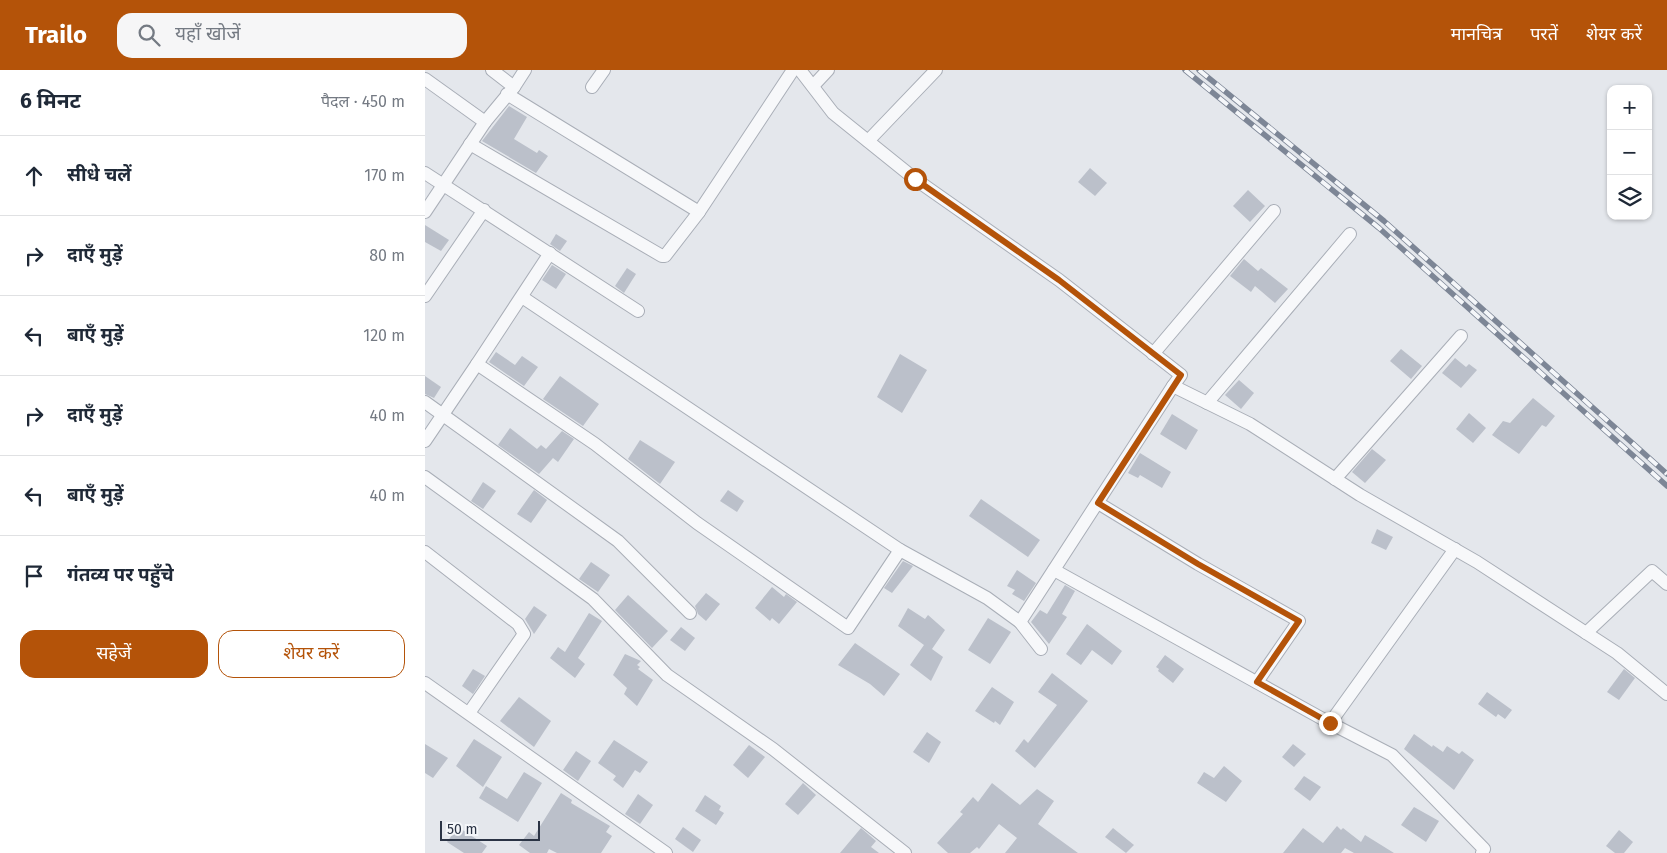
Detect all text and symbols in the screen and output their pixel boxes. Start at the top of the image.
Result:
search box [117,13,467,58]
text: Trailo [25,21,87,49]
icon: search [135,21,163,49]
text: यहाँ खोजें [175,22,241,45]
text: मानचित्र [1451,23,1502,45]
text: परतें [1530,23,1558,45]
text: शेयर करें [1586,23,1642,45]
map controls [1607,85,1652,220]
button: + [1607,85,1652,130]
text: 6 मिनट [20,88,81,114]
text: पैदल · 450 m [321,92,405,111]
button: − [1607,130,1652,175]
icon: ahead [20,162,48,190]
text: सीधे चलें [67,163,131,186]
text: 170 m [364,166,405,185]
route start [904,168,927,191]
button: layers [1607,175,1652,220]
icon: right [20,242,48,270]
text: दाएँ मुड़ें [67,243,123,266]
text: 80 m [369,246,405,265]
icon: left [20,322,48,350]
text: बाएँ मुड़ें [67,323,124,346]
text: 120 m [363,326,405,345]
icon: right [20,402,48,430]
text: दाएँ मुड़ें [67,403,123,426]
text: 40 m [370,406,405,425]
icon: left [20,482,48,510]
text: बाएँ मुड़ें [67,483,124,506]
text: 40 m [370,486,405,505]
icon: arrive [20,562,48,590]
text: गंतव्य पर पहुँचे [67,563,174,586]
button: सहेजें [20,630,208,678]
button: शेयर करें [218,630,405,678]
route end [1319,712,1342,735]
scale bar [440,818,540,841]
text: 50 m [447,821,478,838]

